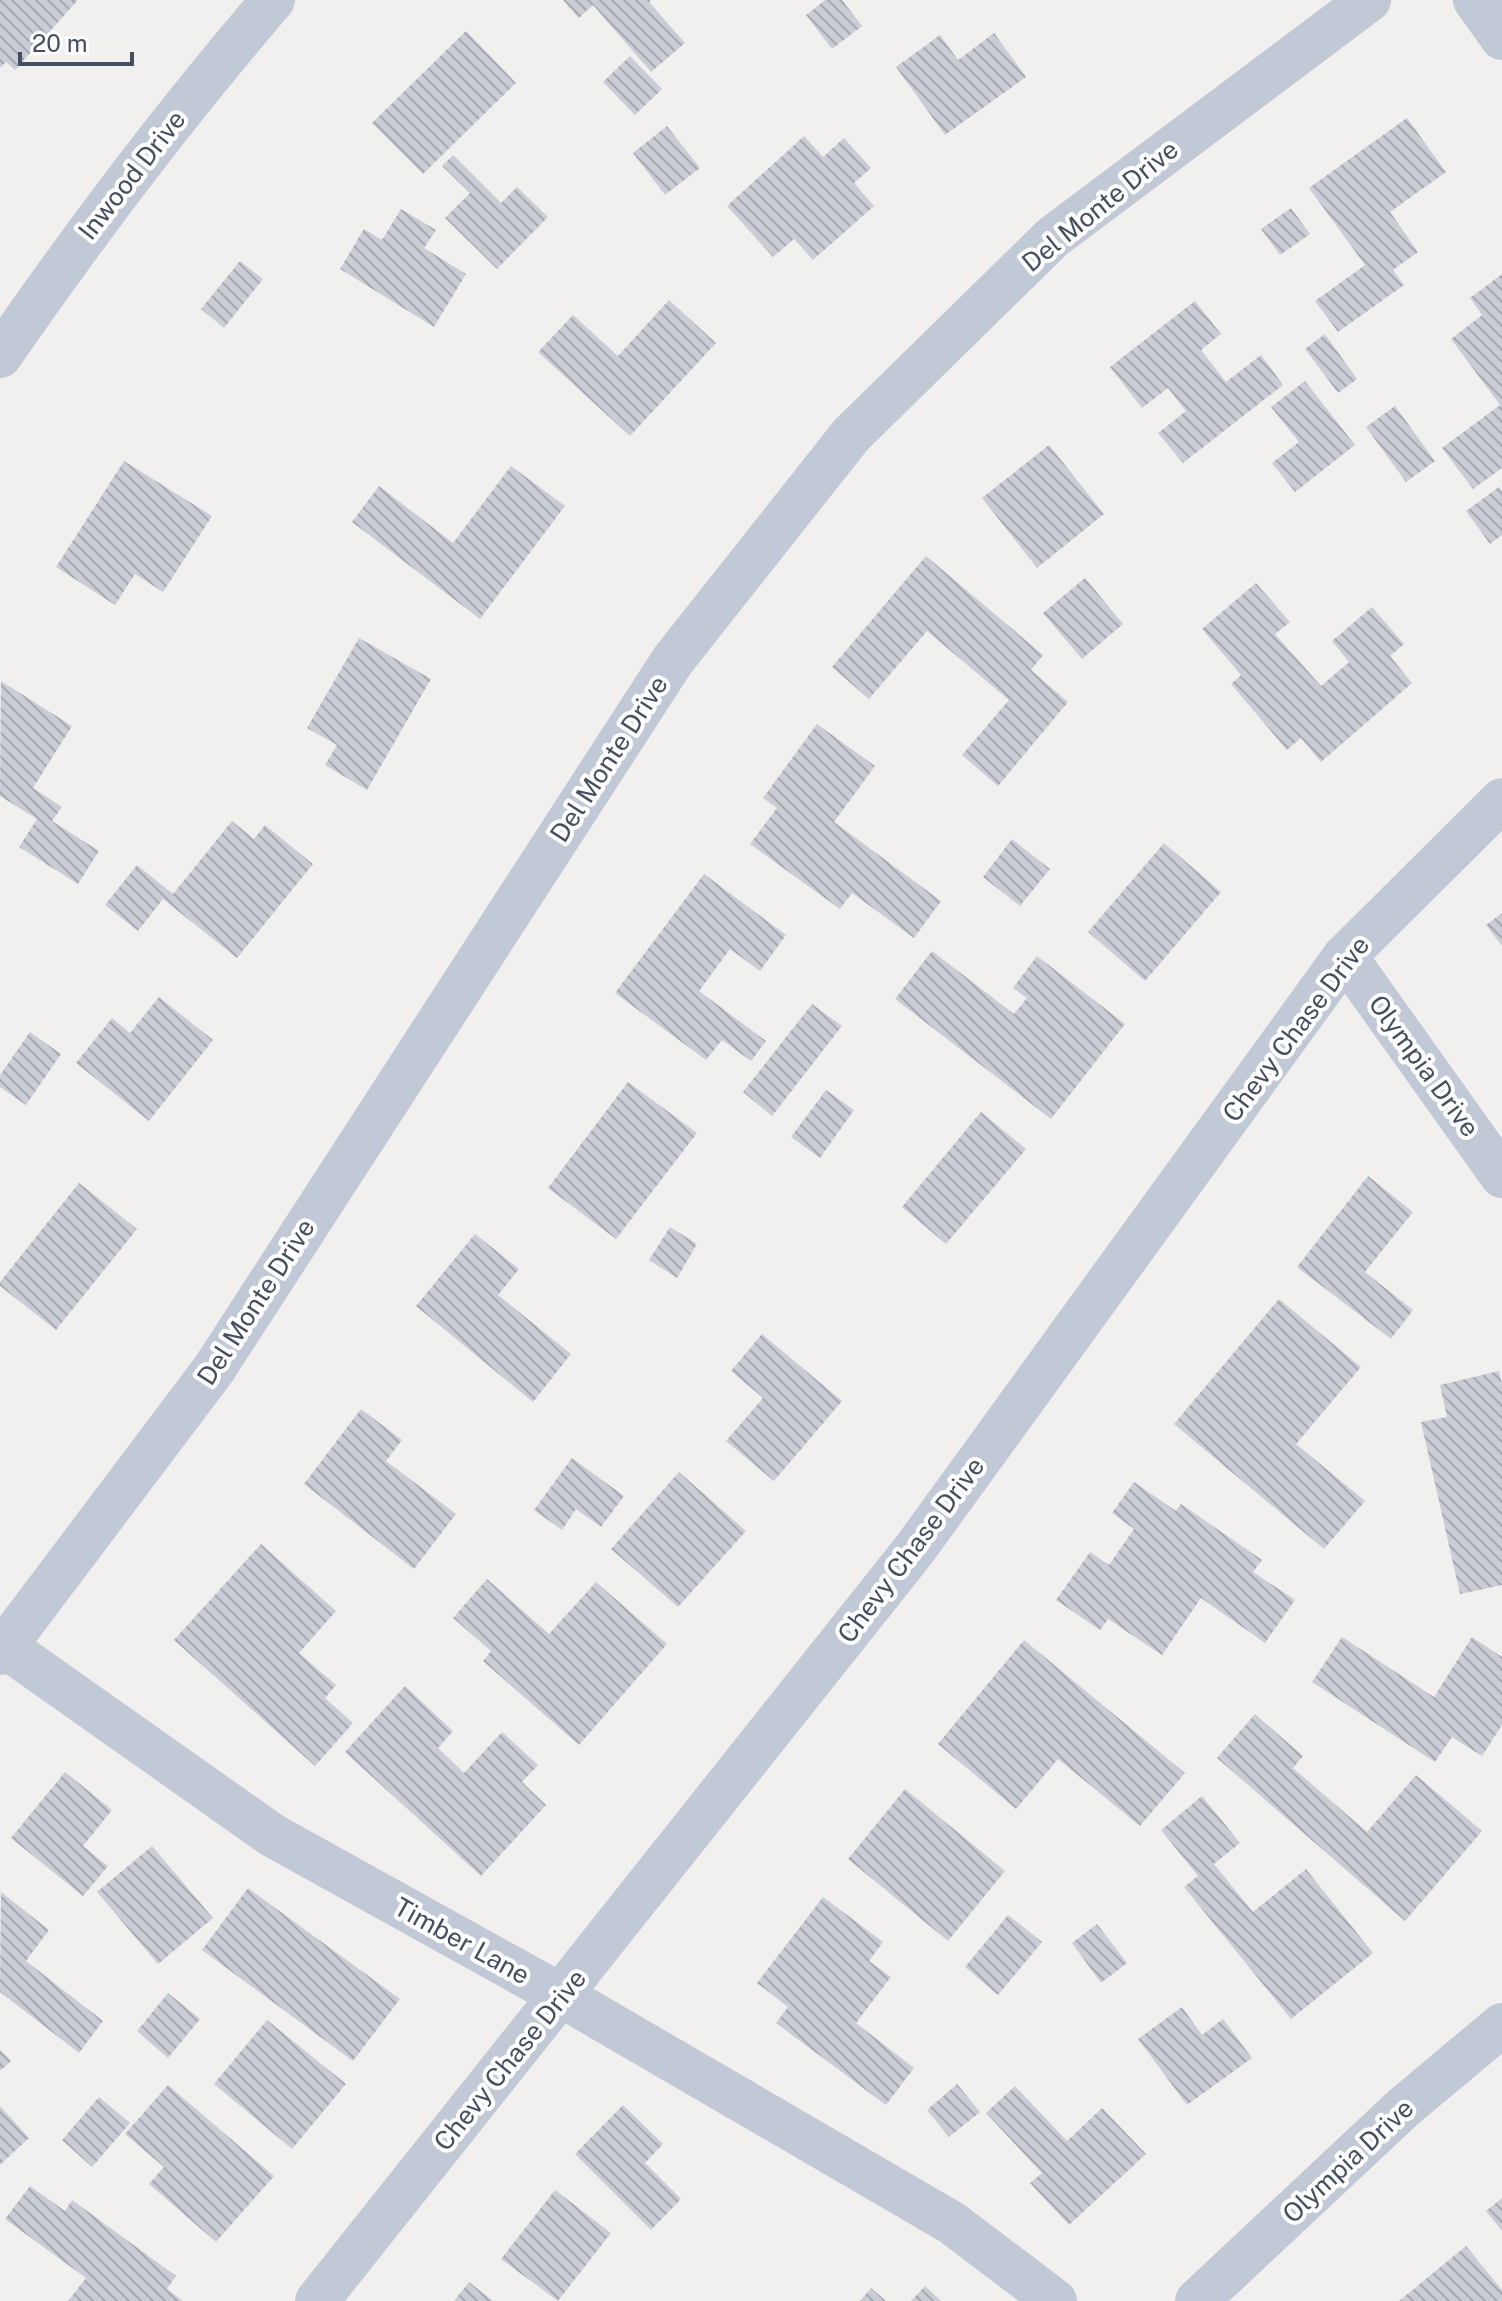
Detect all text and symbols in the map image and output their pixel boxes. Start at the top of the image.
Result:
scale bar [20,16,132,66]
text: 20 m [32,29,88,57]
street label: Inwood Drive [72,104,192,245]
street label: Del Monte Drive [1015,133,1184,278]
street label: Del Monte Drive [543,670,674,848]
street label: Chevy Chase Drive [1216,930,1375,1128]
street label: Olympia Drive [1363,989,1486,1143]
street label: Del Monte Drive [190,1213,321,1391]
street label: Chevy Chase Drive [831,1451,990,1649]
street label: Timber Lane [389,1891,535,1990]
street label: Chevy Chase Drive [427,1963,592,2157]
street label: Olympia Drive [1276,2092,1419,2229]

